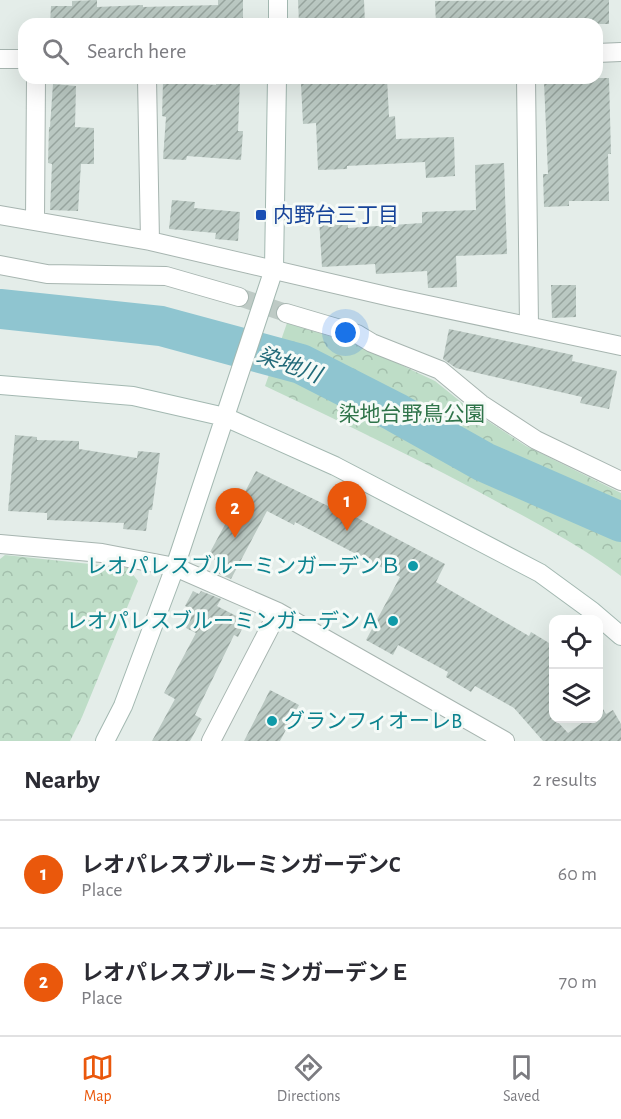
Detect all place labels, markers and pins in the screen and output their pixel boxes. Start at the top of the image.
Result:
place label: 内野台三丁目 [273,204,399,226]
marker: 内野台三丁目 [254,208,268,222]
pin: 1 [328,482,366,531]
pin: 2 [216,488,254,538]
place label: レオパレスブルーミンガーデンＢ [86,554,401,577]
marker: レオパレスブルーミンガーデンＢ [406,559,420,573]
place label: レオパレスブルーミンガーデンＡ [66,609,381,632]
marker: レオパレスブルーミンガーデンＡ [386,614,400,628]
place label: グランフィオーレB [284,710,462,732]
marker: グランフィオーレB [265,714,279,728]

